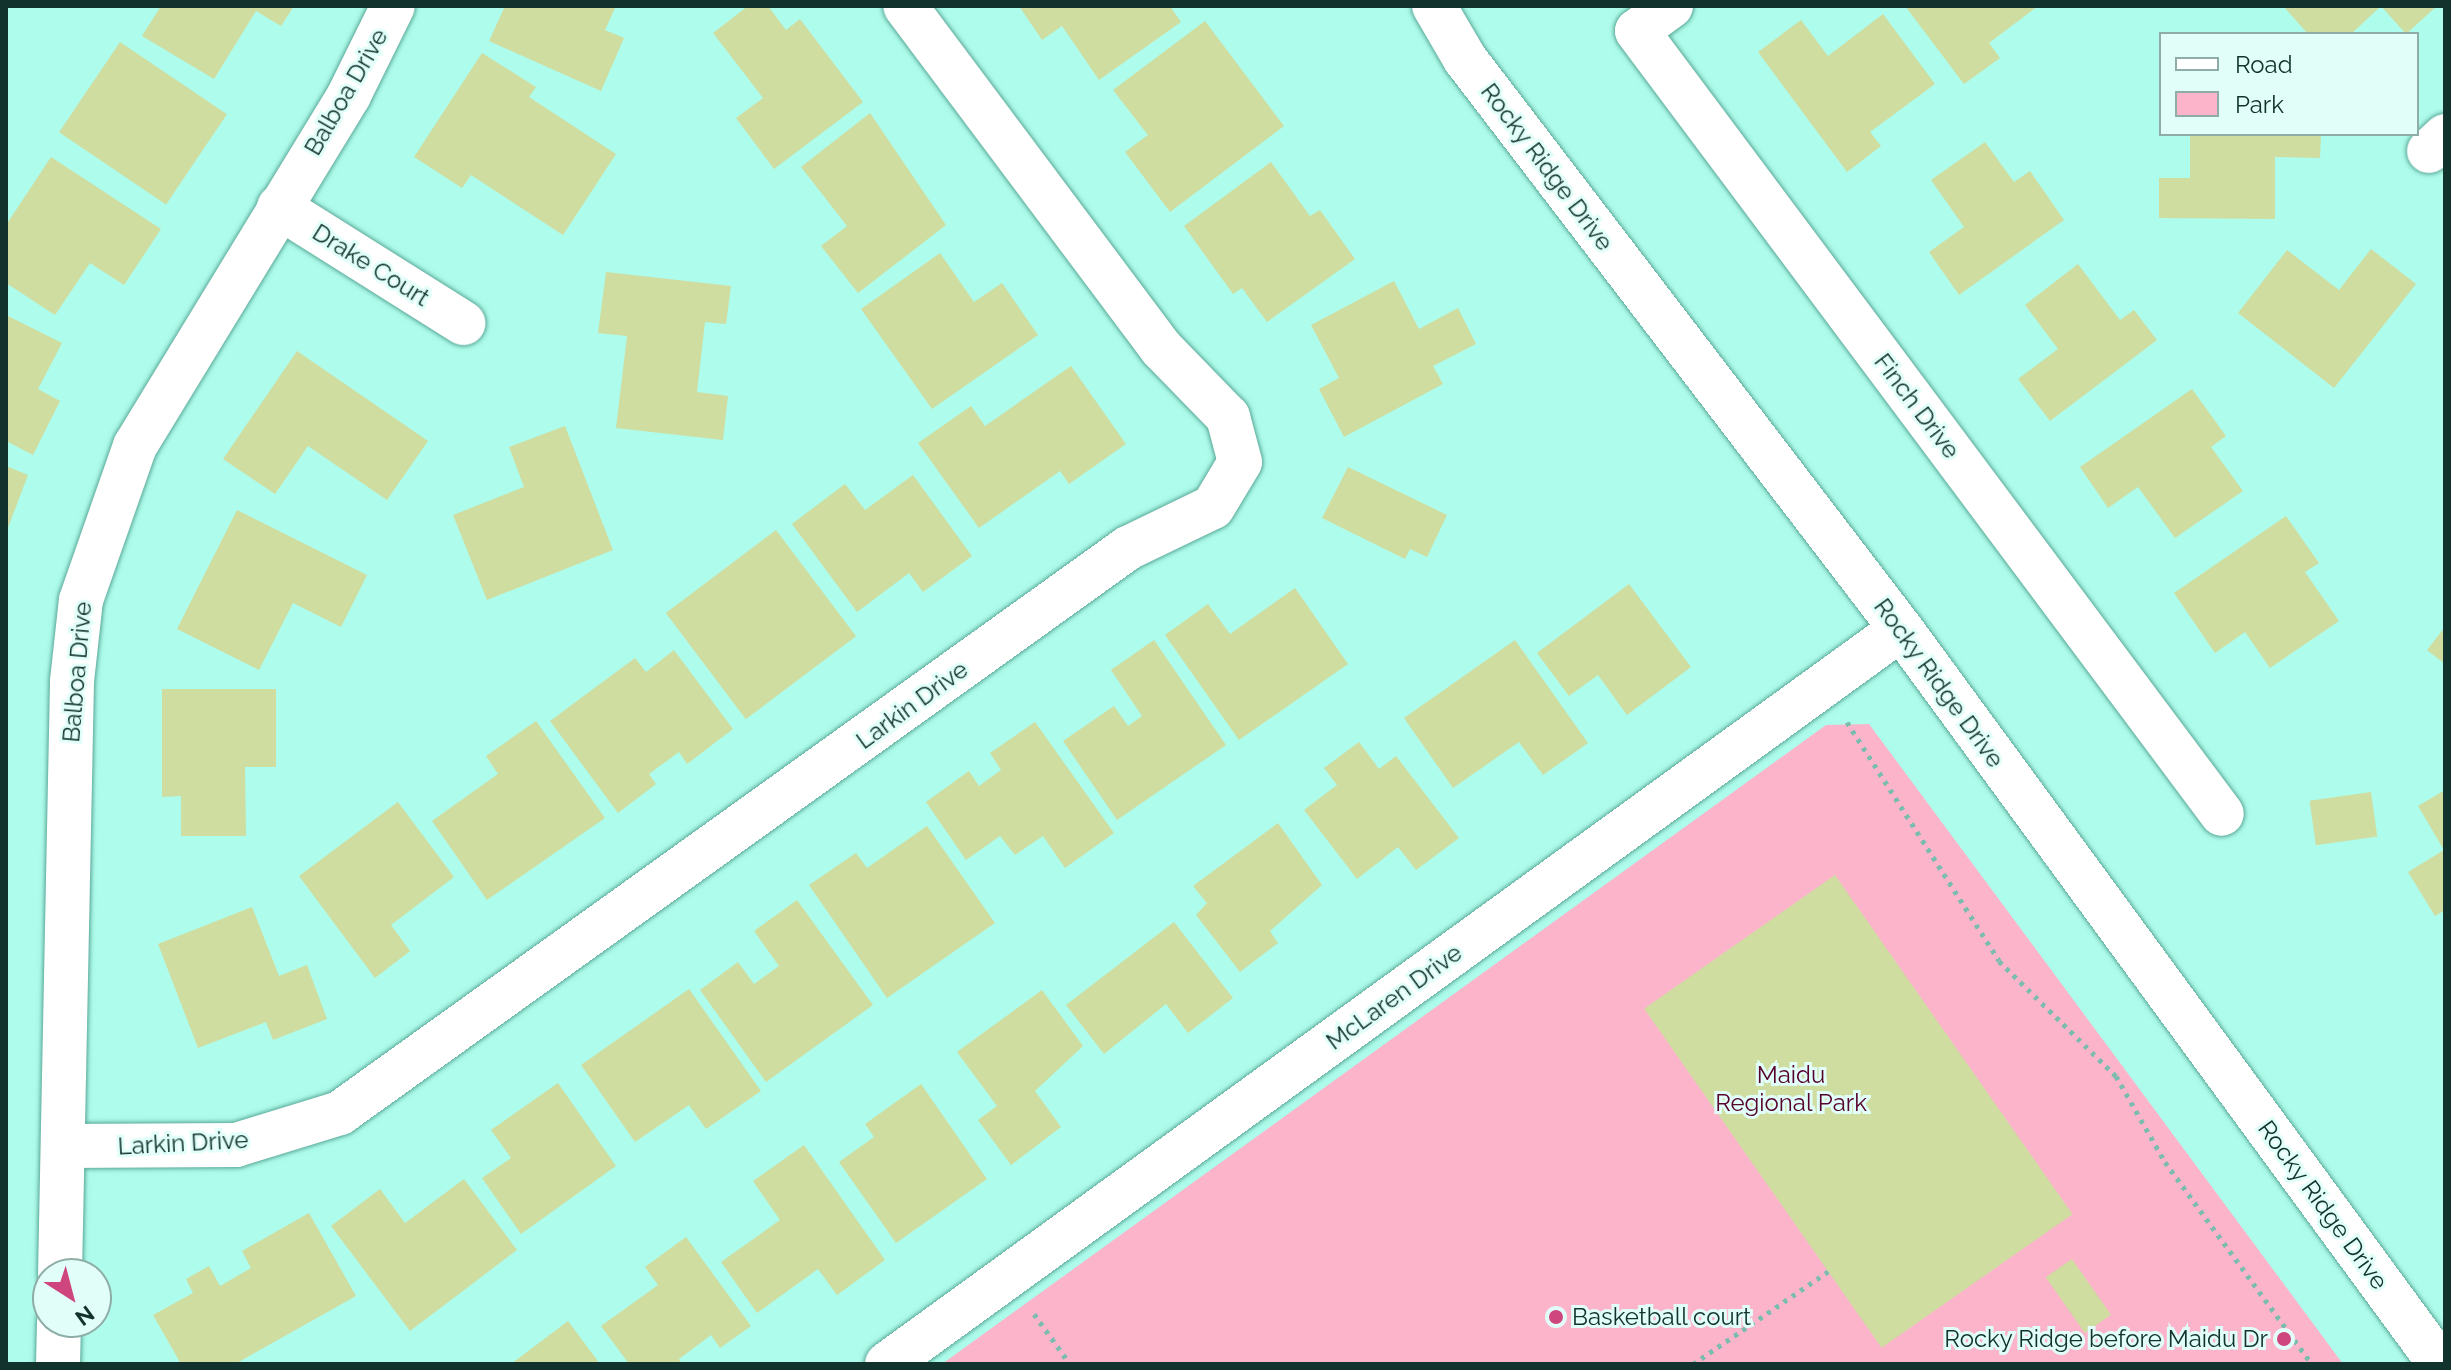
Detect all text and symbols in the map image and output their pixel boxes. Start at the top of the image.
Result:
street label: Balboa Drive [298,24,394,160]
legend [2159,32,2419,136]
text: Road [2235,50,2293,79]
street label: Rocky Ridge Drive [1475,77,1619,257]
text: Park [2235,90,2284,119]
street label: Drake Court [307,218,435,312]
street label: Finch Drive [1868,348,1966,464]
street label: Rocky Ridge Drive [1868,593,2010,773]
street label: Balboa Drive [57,600,97,744]
street label: Larkin Drive [851,655,973,755]
street label: McLaren Drive [1321,938,1467,1056]
park label: Maidu Regional Park [1715,1061,1867,1117]
street label: Rocky Ridge Drive [2252,1115,2394,1295]
street label: Larkin Drive [117,1125,249,1161]
north arrow [32,1258,112,1338]
text: N [71,1300,99,1331]
place label: Basketball court [1572,1303,1752,1331]
marker: Basketball court [1547,1308,1565,1326]
place label: Rocky Ridge before Maidu Dr [1944,1325,2268,1353]
marker: Rocky Ridge before Maidu Dr [2275,1330,2293,1348]

